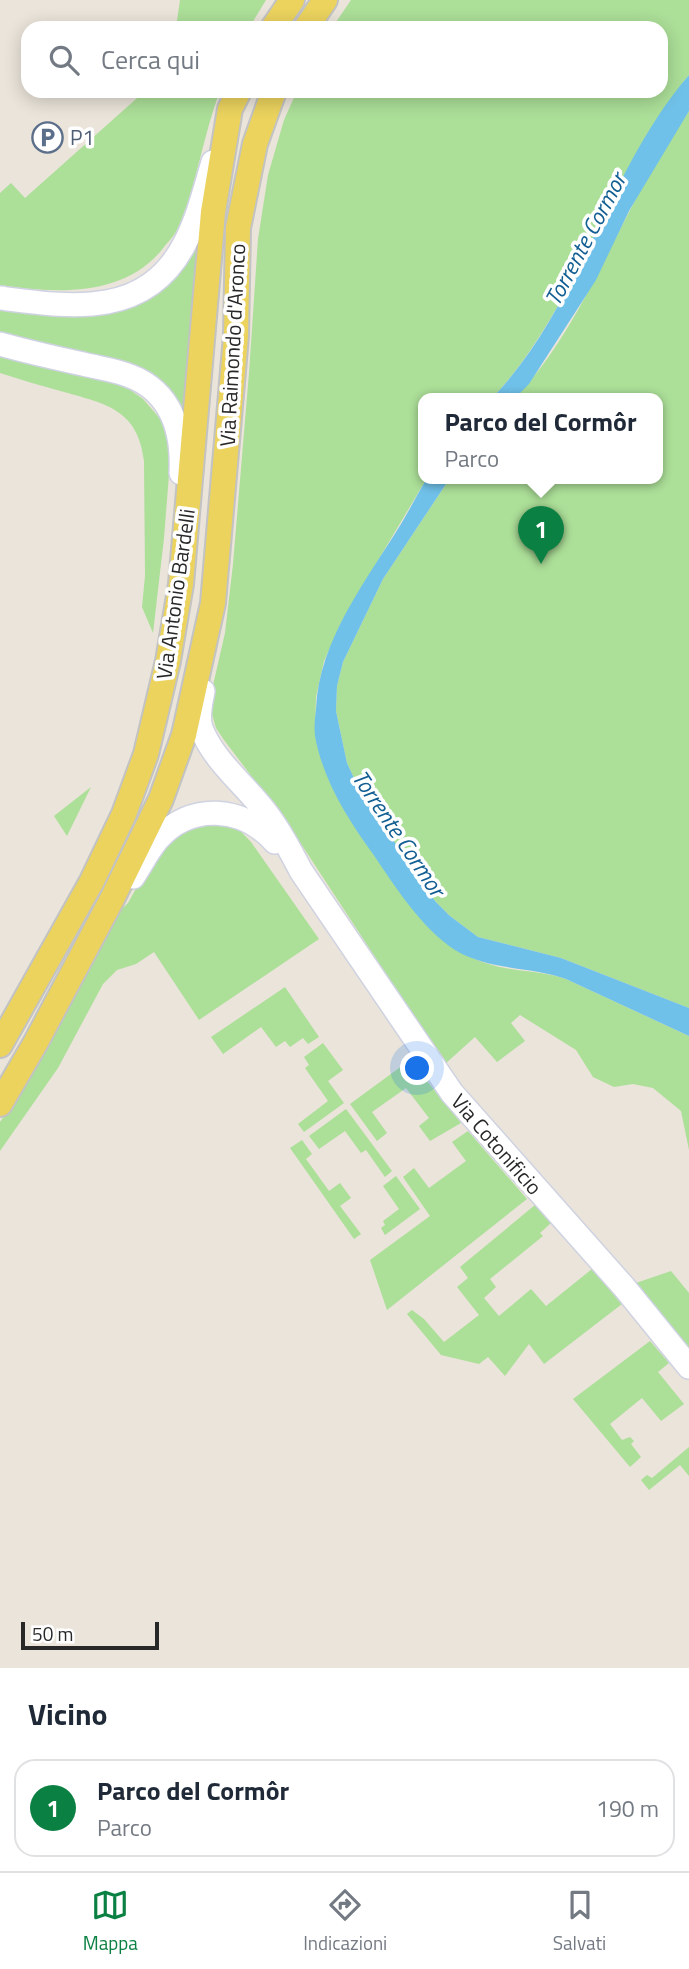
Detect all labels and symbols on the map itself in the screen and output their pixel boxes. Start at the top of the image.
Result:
parking icon: P1 [30,120,64,154]
place label: P1 [70,121,94,153]
water label: Torrente Cormor [535,164,636,312]
street label: Via Raimondo d'Aronco [211,243,253,447]
pin: 1 [518,506,564,564]
street label: Via Antonio Bardelli [147,507,203,681]
water label: Torrente Cormor [344,763,456,906]
your location [400,1051,434,1085]
street label: Via Cotonificio [444,1086,550,1202]
scale bar [21,1619,159,1651]

